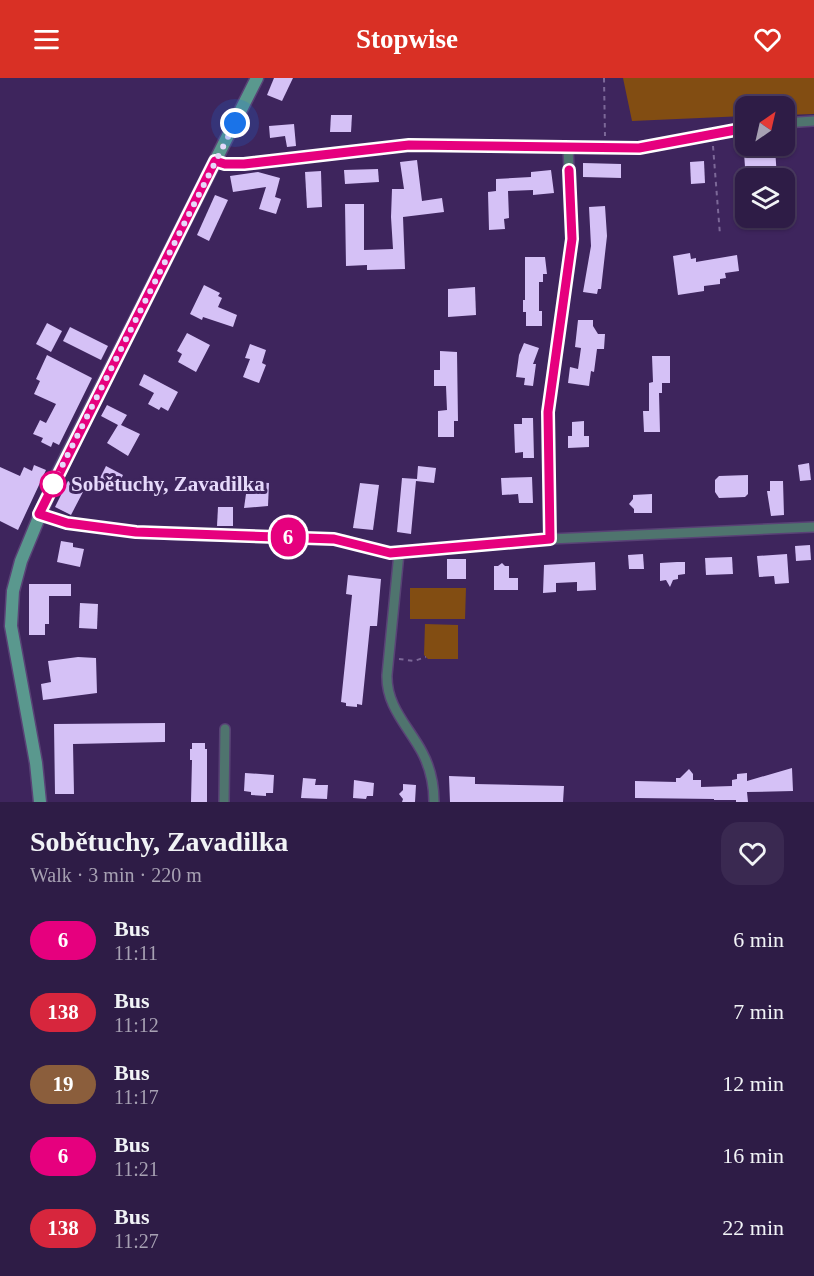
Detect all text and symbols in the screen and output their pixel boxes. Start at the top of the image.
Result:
icon: menu [30,23,63,56]
icon: heart [751,23,784,56]
text: Stopwise [356,24,458,54]
north arrow [735,96,795,156]
map controls [735,96,795,228]
your location [220,108,250,138]
button: layers [735,168,795,228]
marker: Sobětuchy, Zavadilka [40,471,66,497]
place label: Sobětuchy, Zavadilka [71,472,265,496]
line badge: 6 [268,518,308,556]
text: 6 [283,525,293,549]
button: heart [721,822,784,885]
text: Sobětuchy, Zavadilka [30,826,288,857]
text: Walk · 3 min · 220 m [30,864,202,886]
text: Bus [114,916,149,941]
text: 6 min [733,927,784,952]
text: 6 [58,928,68,952]
text: 11:11 [114,942,158,964]
text: Bus [114,988,149,1013]
text: 7 min [733,999,784,1024]
text: 138 [47,1000,79,1024]
text: 11:12 [114,1014,159,1036]
text: Bus [114,1060,149,1085]
text: 12 min [722,1071,784,1096]
text: 19 [53,1072,74,1096]
text: 11:17 [114,1086,159,1108]
text: Bus [114,1132,149,1157]
text: 16 min [722,1143,784,1168]
text: 6 [58,1144,68,1168]
text: 11:21 [114,1158,159,1180]
text: Bus [114,1204,149,1229]
text: 22 min [722,1215,784,1240]
text: 138 [47,1216,79,1240]
text: 11:27 [114,1230,159,1252]

